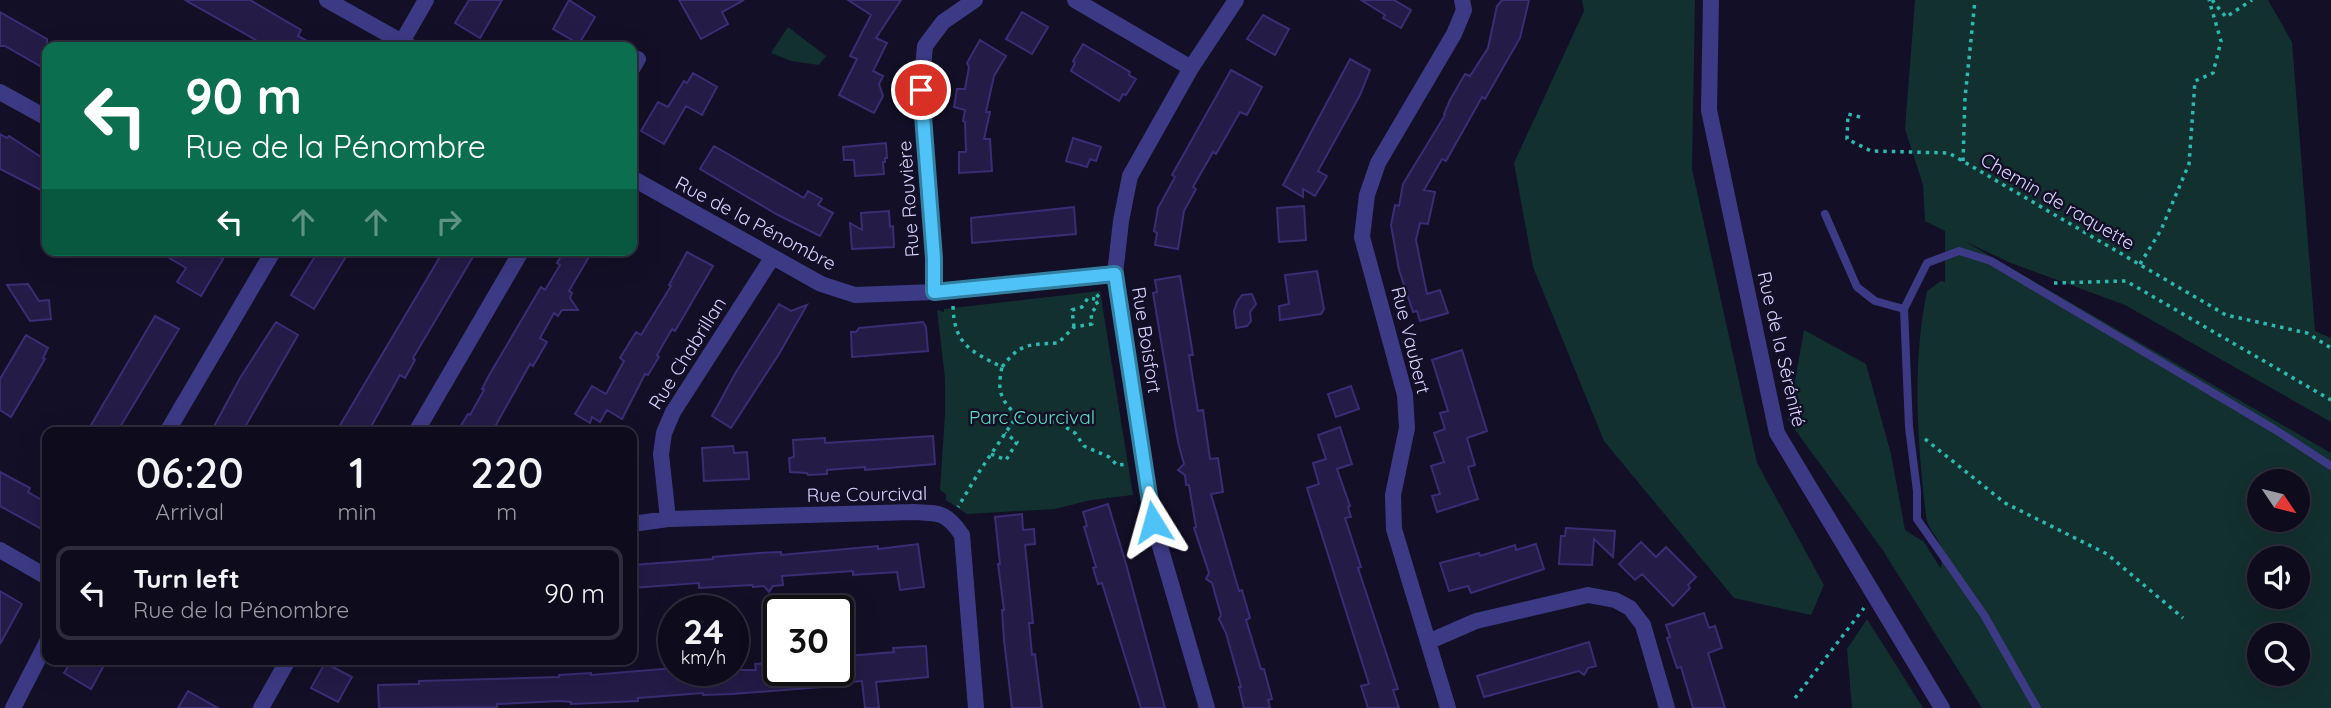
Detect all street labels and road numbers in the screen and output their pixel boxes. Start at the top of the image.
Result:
street label: Rue Rouvière [892,140,924,258]
street label: Chemin de raquette [1977,147,2139,255]
street label: Rue de la Pénombre [672,170,840,276]
street label: Rue de la Sérénité [1752,269,1812,429]
street label: Rue Vaubert [1386,284,1436,396]
street label: Rue Boisfort [1127,285,1167,395]
street label: Rue Chabrillan [643,292,731,414]
street label: Rue Courcival [806,481,928,507]

